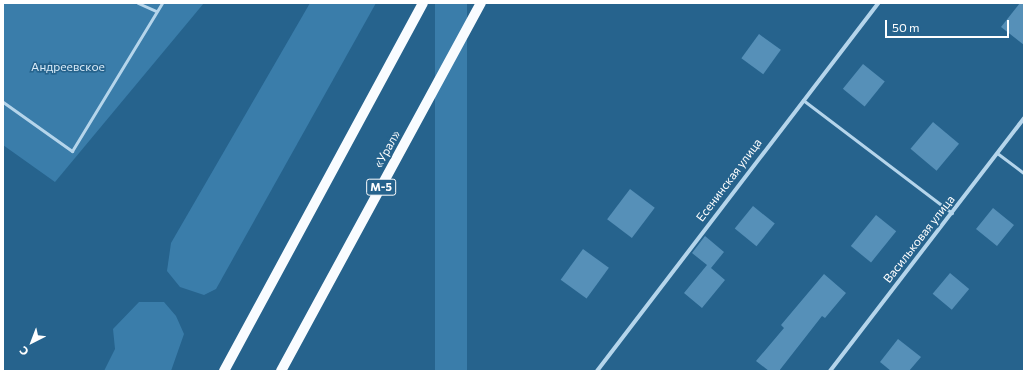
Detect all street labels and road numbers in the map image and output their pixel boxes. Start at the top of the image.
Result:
street label: «Урал» [371,128,403,170]
street label: Есенинская улица [693,136,765,224]
road number: М-5 [366,178,396,196]
street label: Васильковая улица [880,192,958,286]

